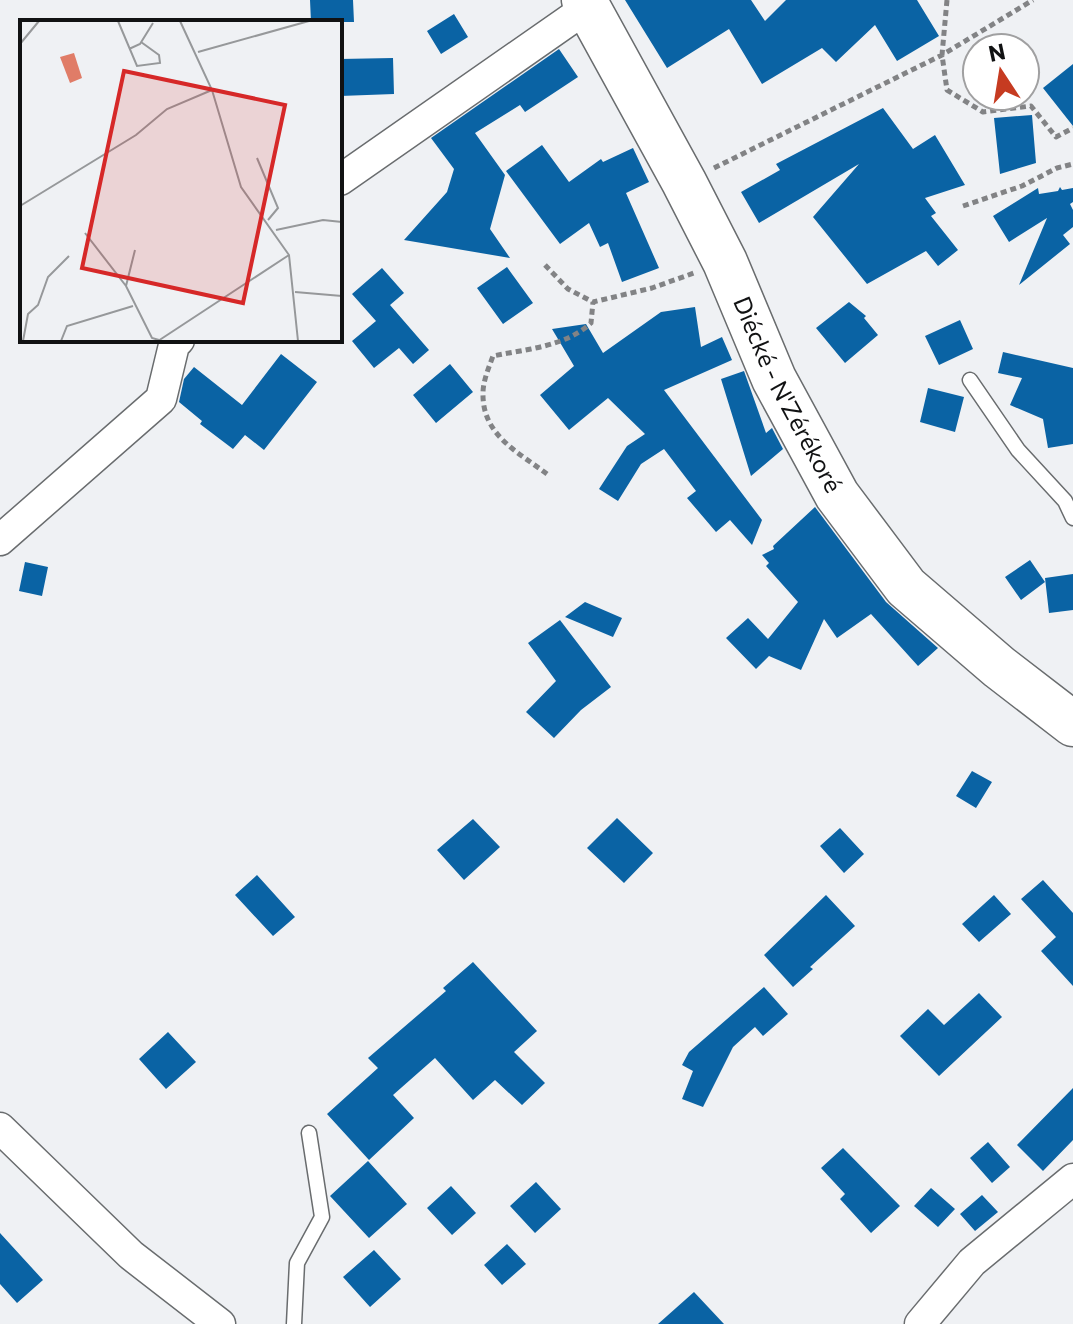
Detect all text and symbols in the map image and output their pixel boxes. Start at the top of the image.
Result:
inset map [20,20,342,342]
north arrow [961,32,1041,112]
text: N [986,37,1008,67]
street label: Diécké - N'Zérékoré [728,292,849,497]

